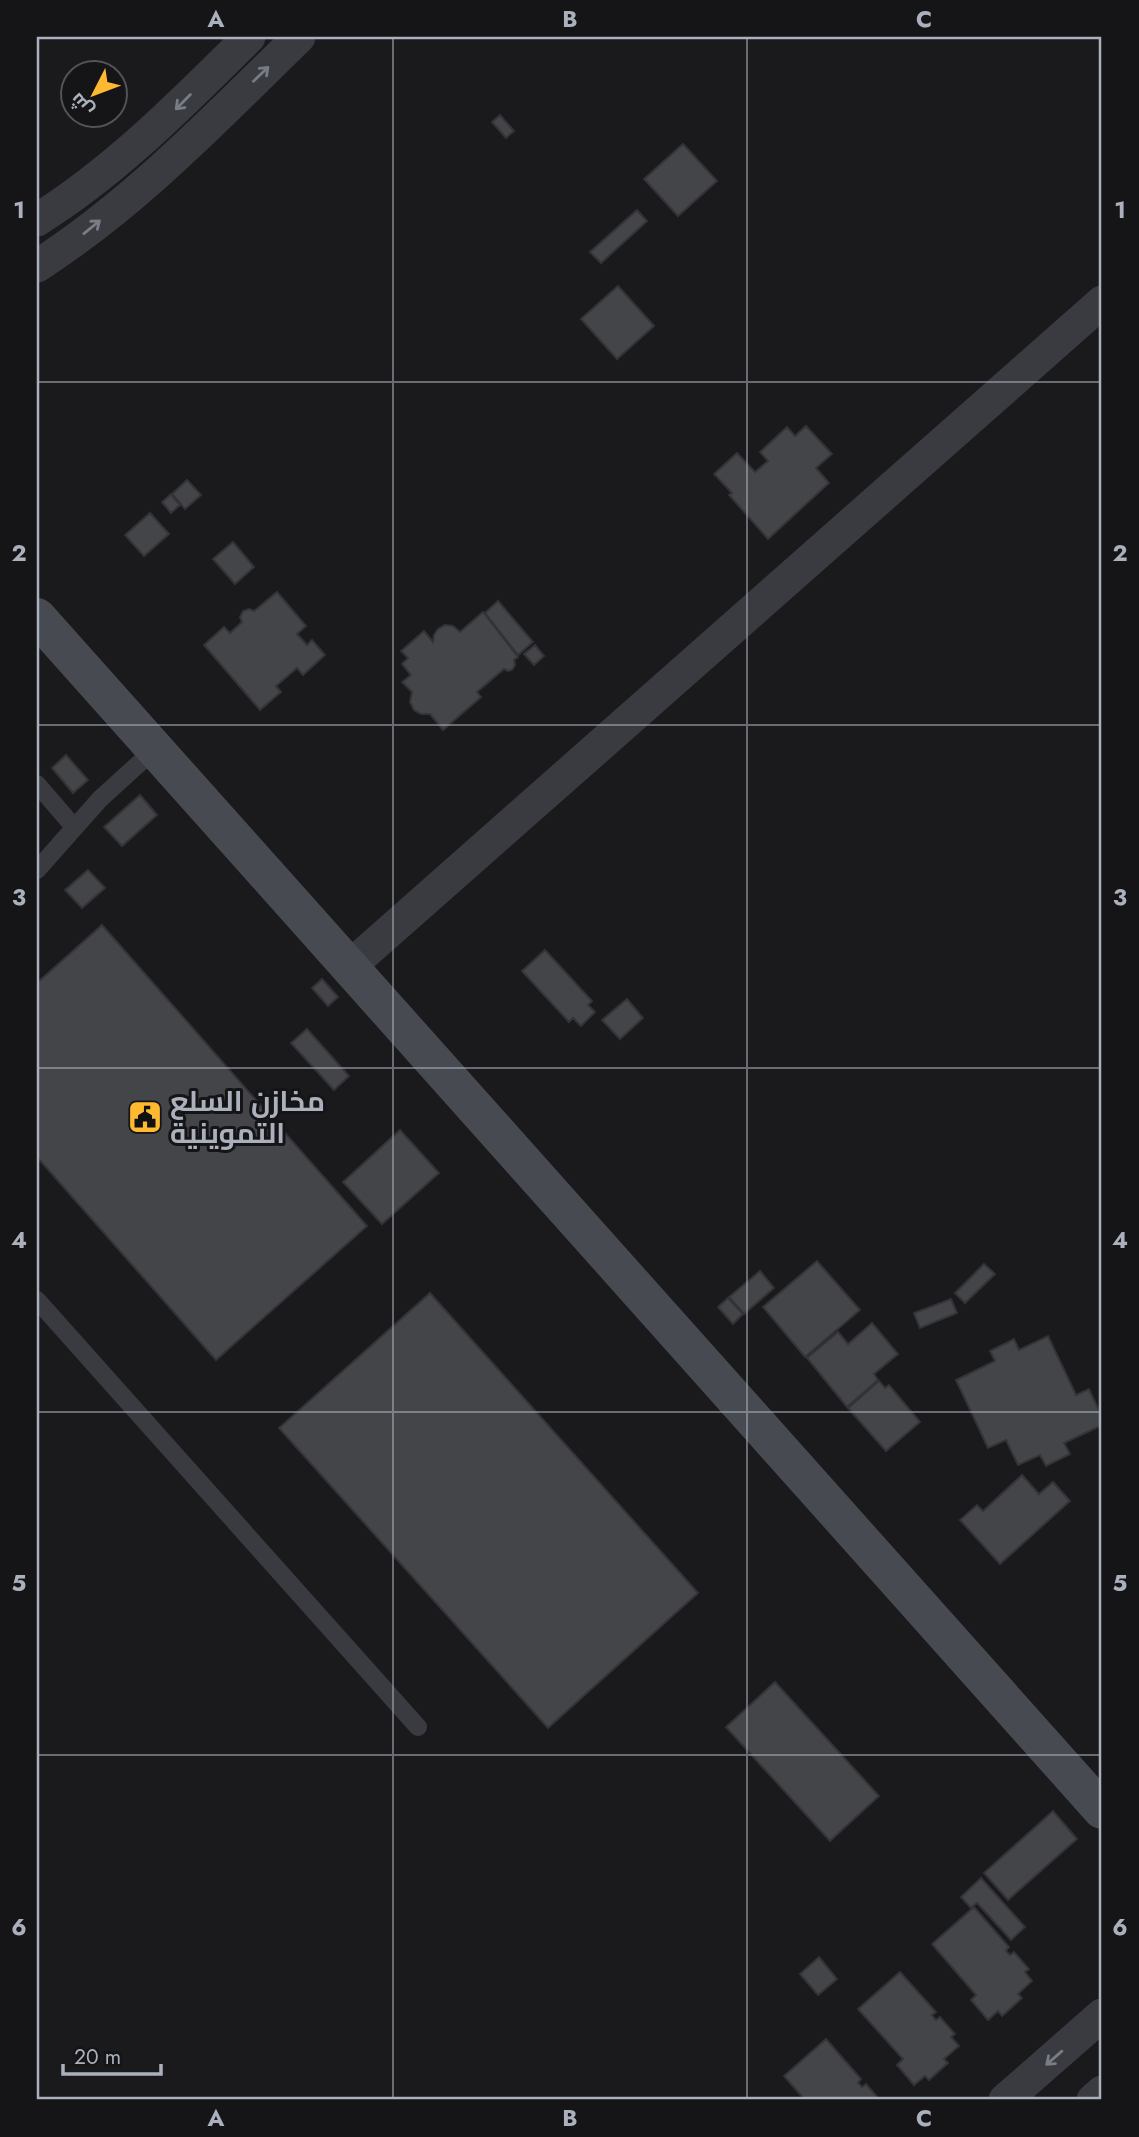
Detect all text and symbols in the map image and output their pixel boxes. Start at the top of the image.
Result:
text: A [207,2,225,36]
text: B [562,2,578,36]
text: C [916,2,932,36]
north arrow [60,60,130,130]
one-way arrow [252,66,269,83]
text: ش [64,87,100,123]
one-way arrow [175,93,192,110]
text: 1 [13,193,25,227]
text: 1 [1114,193,1126,227]
one-way arrow [83,219,101,234]
text: 2 [11,536,27,570]
text: 2 [1112,536,1128,570]
text: 3 [12,880,26,914]
text: 3 [1113,880,1127,914]
place label: مخازن السلع التموينية [170,1081,325,1154]
public building icon: مخازن السلع التموينية [126,1098,164,1136]
text: 4 [11,1223,27,1257]
text: 4 [1112,1223,1128,1257]
text: 5 [12,1566,26,1600]
text: 5 [1113,1566,1127,1600]
text: 6 [11,1910,27,1944]
text: 6 [1112,1910,1128,1944]
scale bar [63,2032,161,2076]
text: 20 m [74,2042,121,2072]
one-way arrow [1045,2049,1063,2065]
text: A [207,2101,225,2135]
text: B [562,2101,578,2135]
text: C [916,2101,932,2135]

